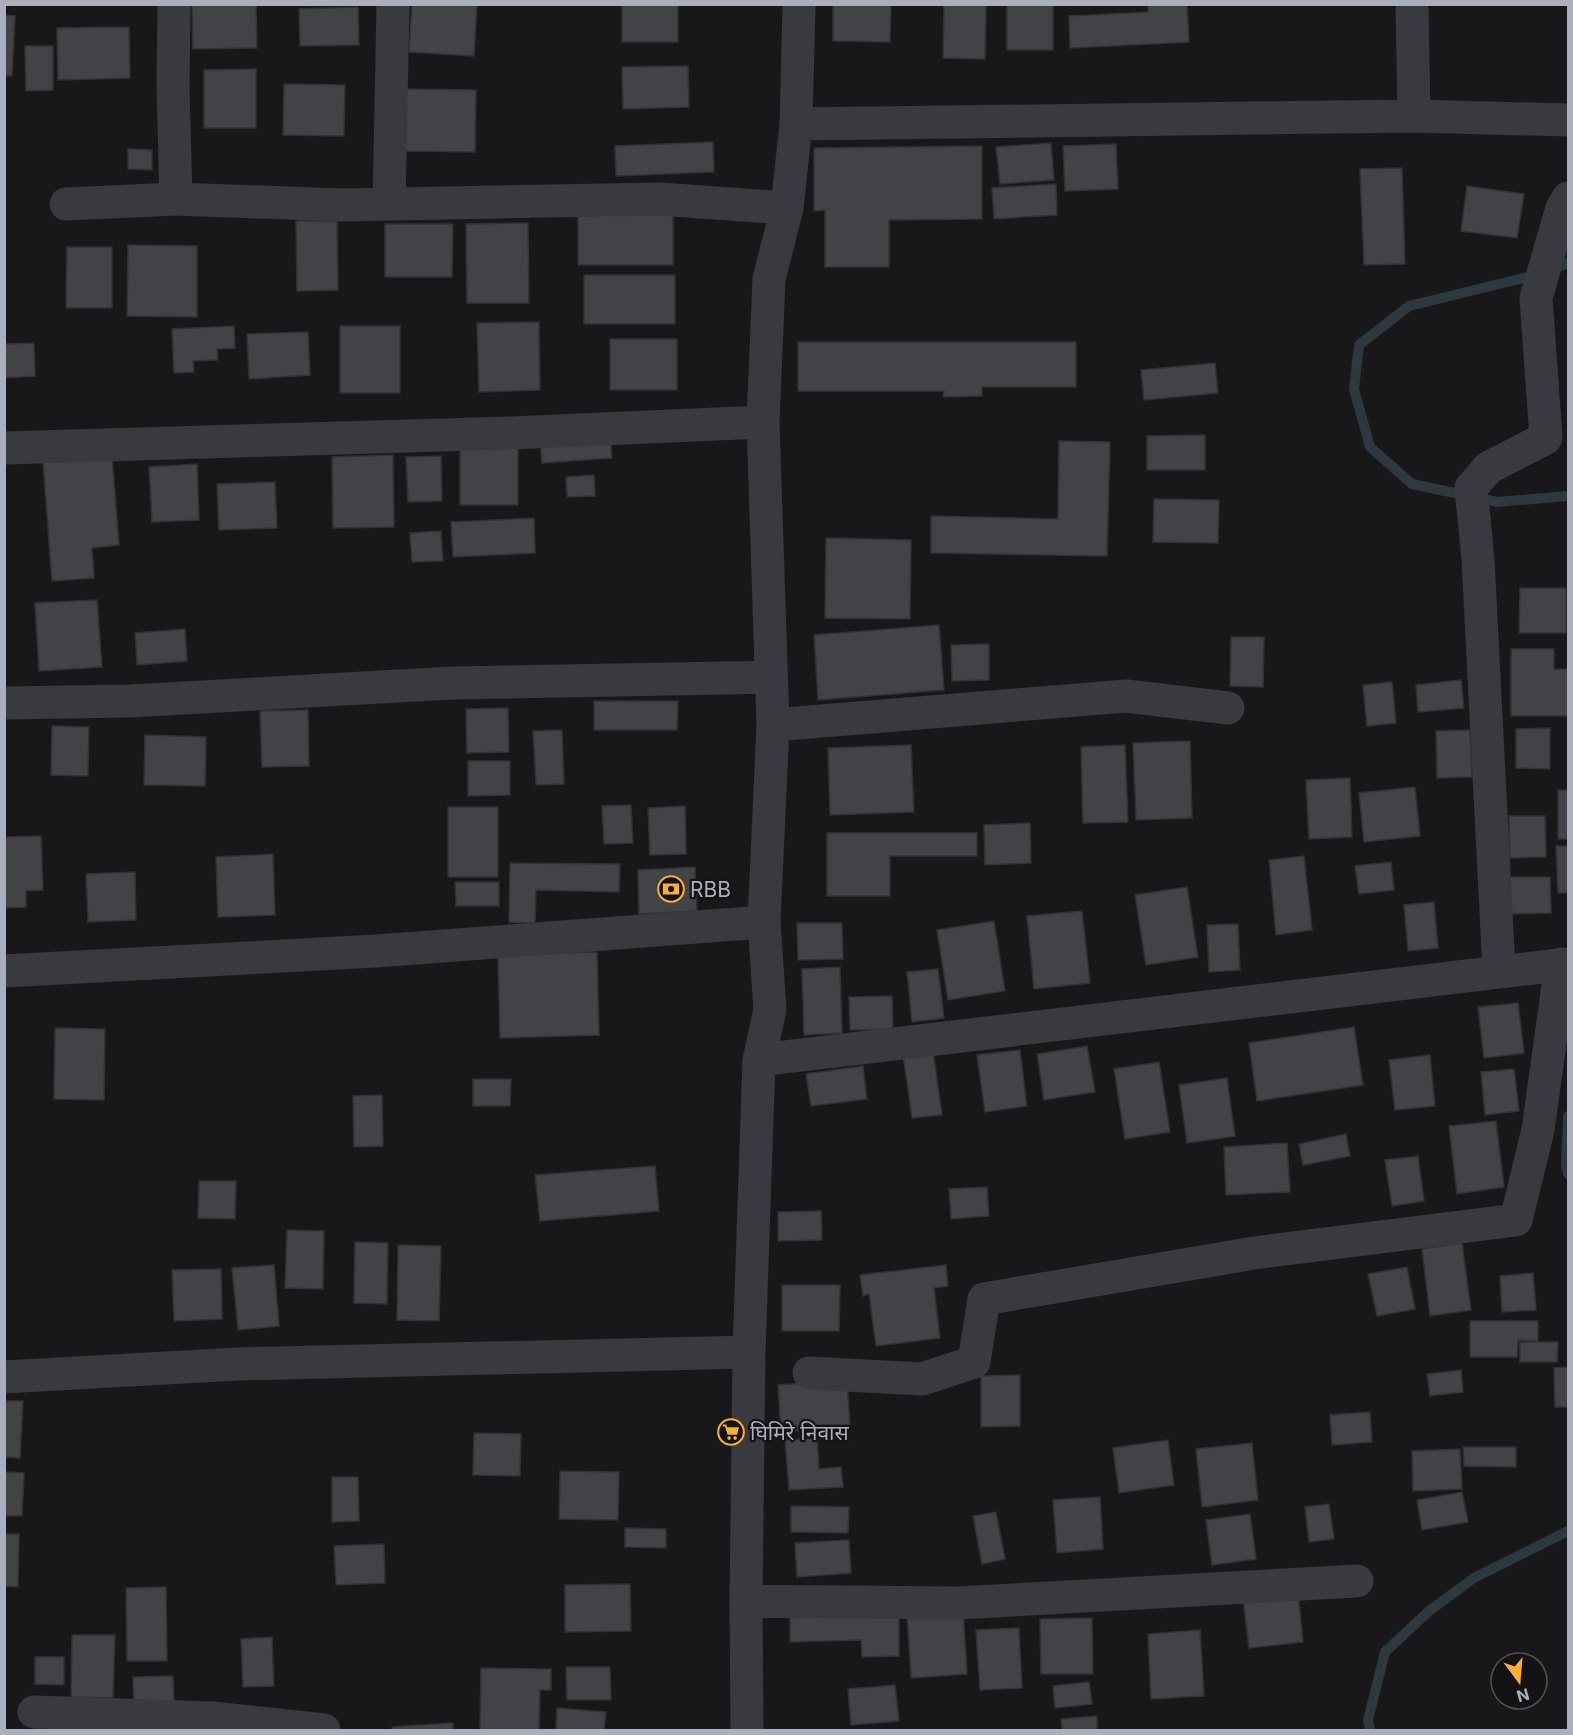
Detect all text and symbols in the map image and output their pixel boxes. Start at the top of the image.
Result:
bank icon: RBB [656,874,686,904]
place label: RBB [690,877,731,902]
supermarket icon: घिमिरे निवास [716,1417,746,1447]
place label: घिमिरे निवास [750,1420,850,1445]
north arrow [1489,1651,1549,1711]
text: N [1515,1684,1532,1707]

